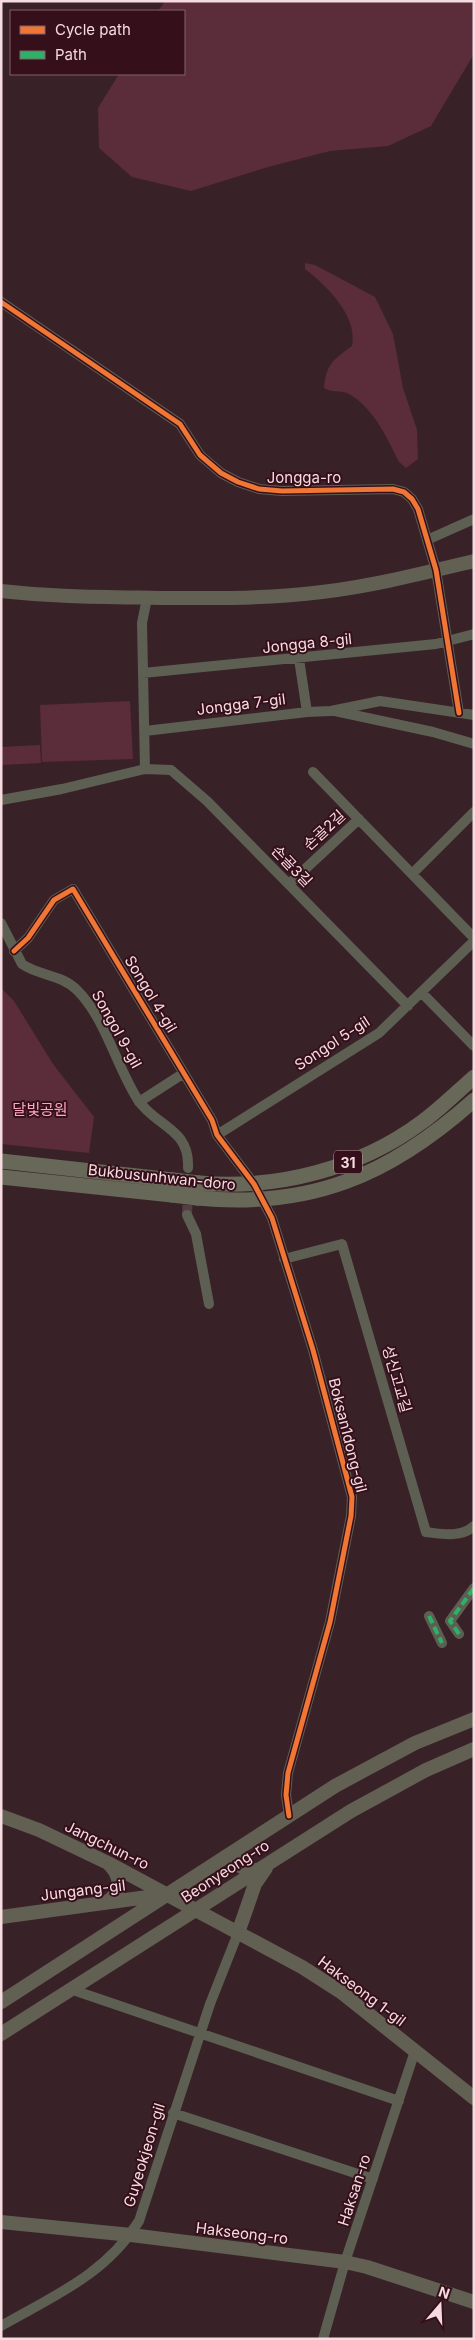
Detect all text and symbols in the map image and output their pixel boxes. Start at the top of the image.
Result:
legend [10,10,185,75]
text: Cycle path [55,20,131,39]
text: Path [55,45,87,64]
street label: Jongga-ro [267,468,341,487]
street label: Jongga 8-gil [261,629,353,657]
street label: Jongga 7-gil [196,689,286,719]
street label: 손골2길 [299,806,349,854]
street label: 손골3길 [268,841,316,891]
street label: Songol 4-gil [121,952,181,1036]
street label: Songol 9-gil [88,987,146,1071]
street label: Songol 5-gil [291,1012,373,1074]
park label: 달빛공원 [12,1100,68,1119]
road number: 31 [334,1150,362,1174]
street label: Bukbusunhwan-doro [87,1160,237,1194]
street label: 성신고교길 [378,1343,416,1415]
street label: Boksan1dong-gil [325,1376,371,1494]
street label: Jangchun-ro [62,1816,152,1874]
street label: Beonyeong-ro [177,1835,273,1907]
street label: Jungang-gil [39,1875,127,1905]
street label: Hakseong 1-gil [314,1952,410,2030]
street label: Guyeokjeon-gil [119,2101,169,2209]
street label: Haksan-ro [333,2152,375,2228]
street label: Hakseong-ro [195,2218,289,2248]
north arrow [415,2280,465,2330]
text: N [437,2282,452,2302]

